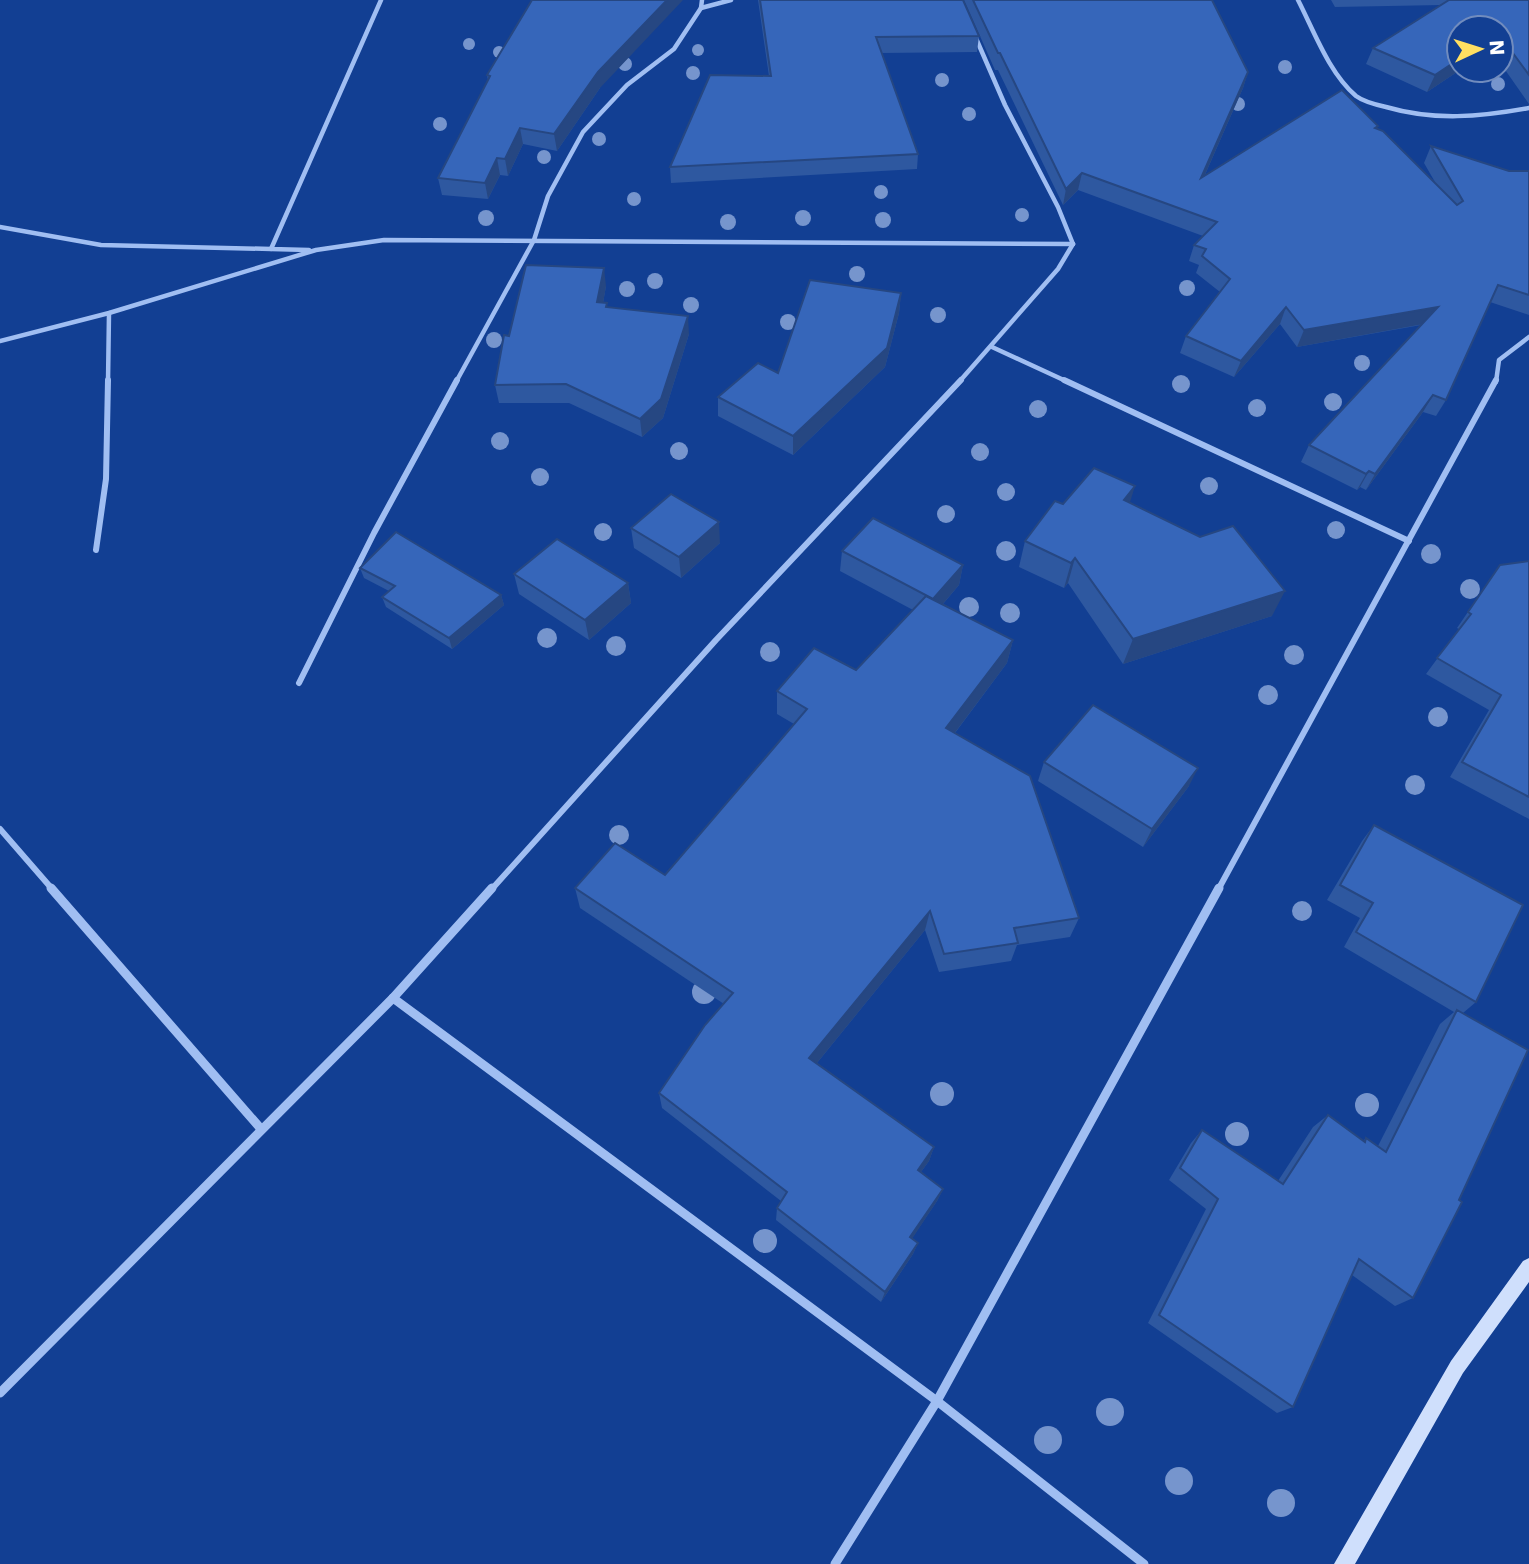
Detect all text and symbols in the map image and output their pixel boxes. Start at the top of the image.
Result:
north arrow [1445,14,1515,84]
text: N [1485,39,1508,57]

